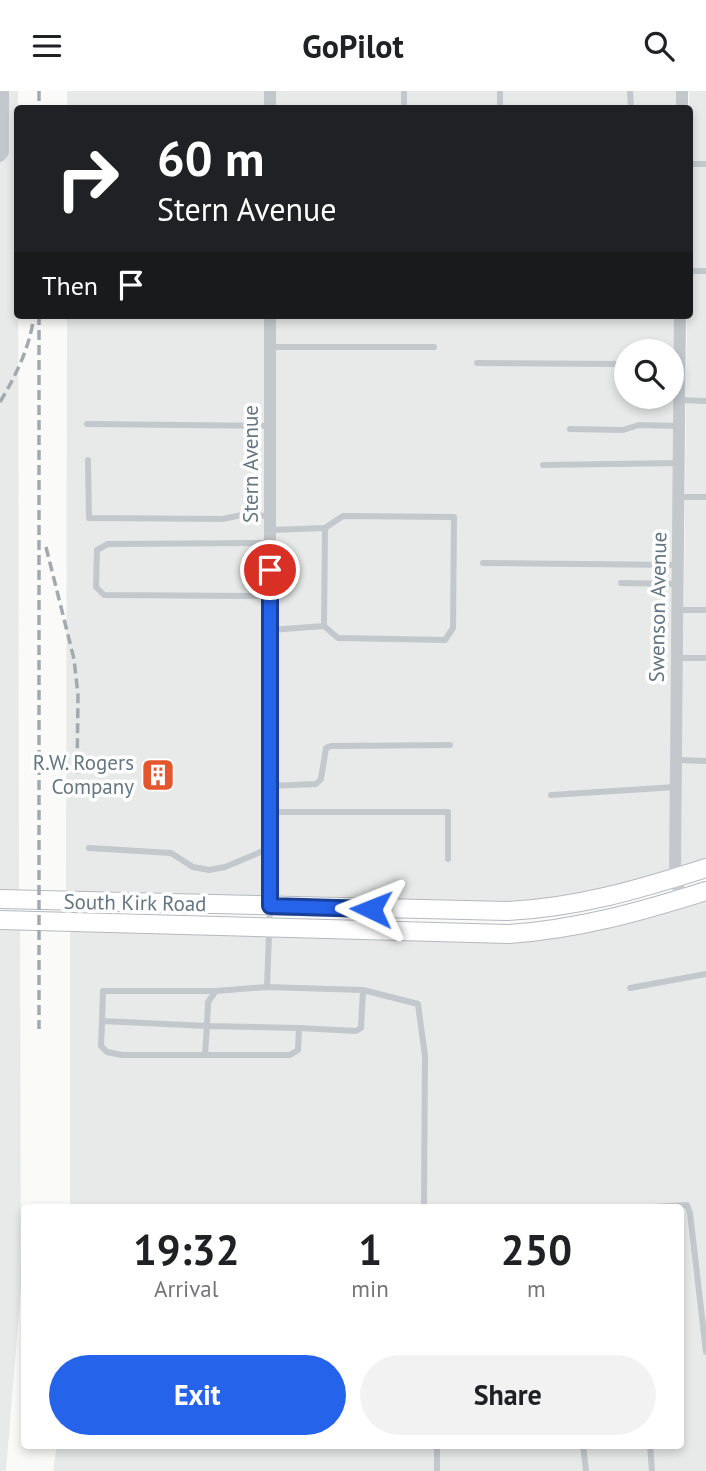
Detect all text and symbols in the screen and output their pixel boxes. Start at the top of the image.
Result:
text: GoPilot [302,25,404,67]
icon: menu [28,27,66,65]
icon: search [640,27,678,65]
text: 60 m [157,126,264,190]
icon: right [42,133,133,224]
text: Stern Avenue [157,188,337,230]
icon: arrive [112,266,150,304]
text: Then [42,269,98,302]
map controls [614,339,684,409]
button: search [614,339,684,409]
street label: Stern Avenue [237,405,264,523]
street label: Swenson Avenue [643,531,672,683]
pin [240,540,300,600]
icon: arrive [251,551,289,589]
place label: R.W. Rogers Company [33,749,134,800]
building icon: R.W. Rogers Company [139,756,177,794]
position arrow [334,872,408,946]
street label: South Kirk Road [63,888,207,917]
text: 19:32 [133,1222,239,1277]
text: 1 [358,1222,382,1277]
text: 250 [501,1222,572,1277]
text: Arrival [154,1274,218,1303]
text: min [351,1274,389,1303]
text: m [527,1274,546,1303]
button: Exit [49,1355,346,1435]
button: Share [360,1355,656,1435]

